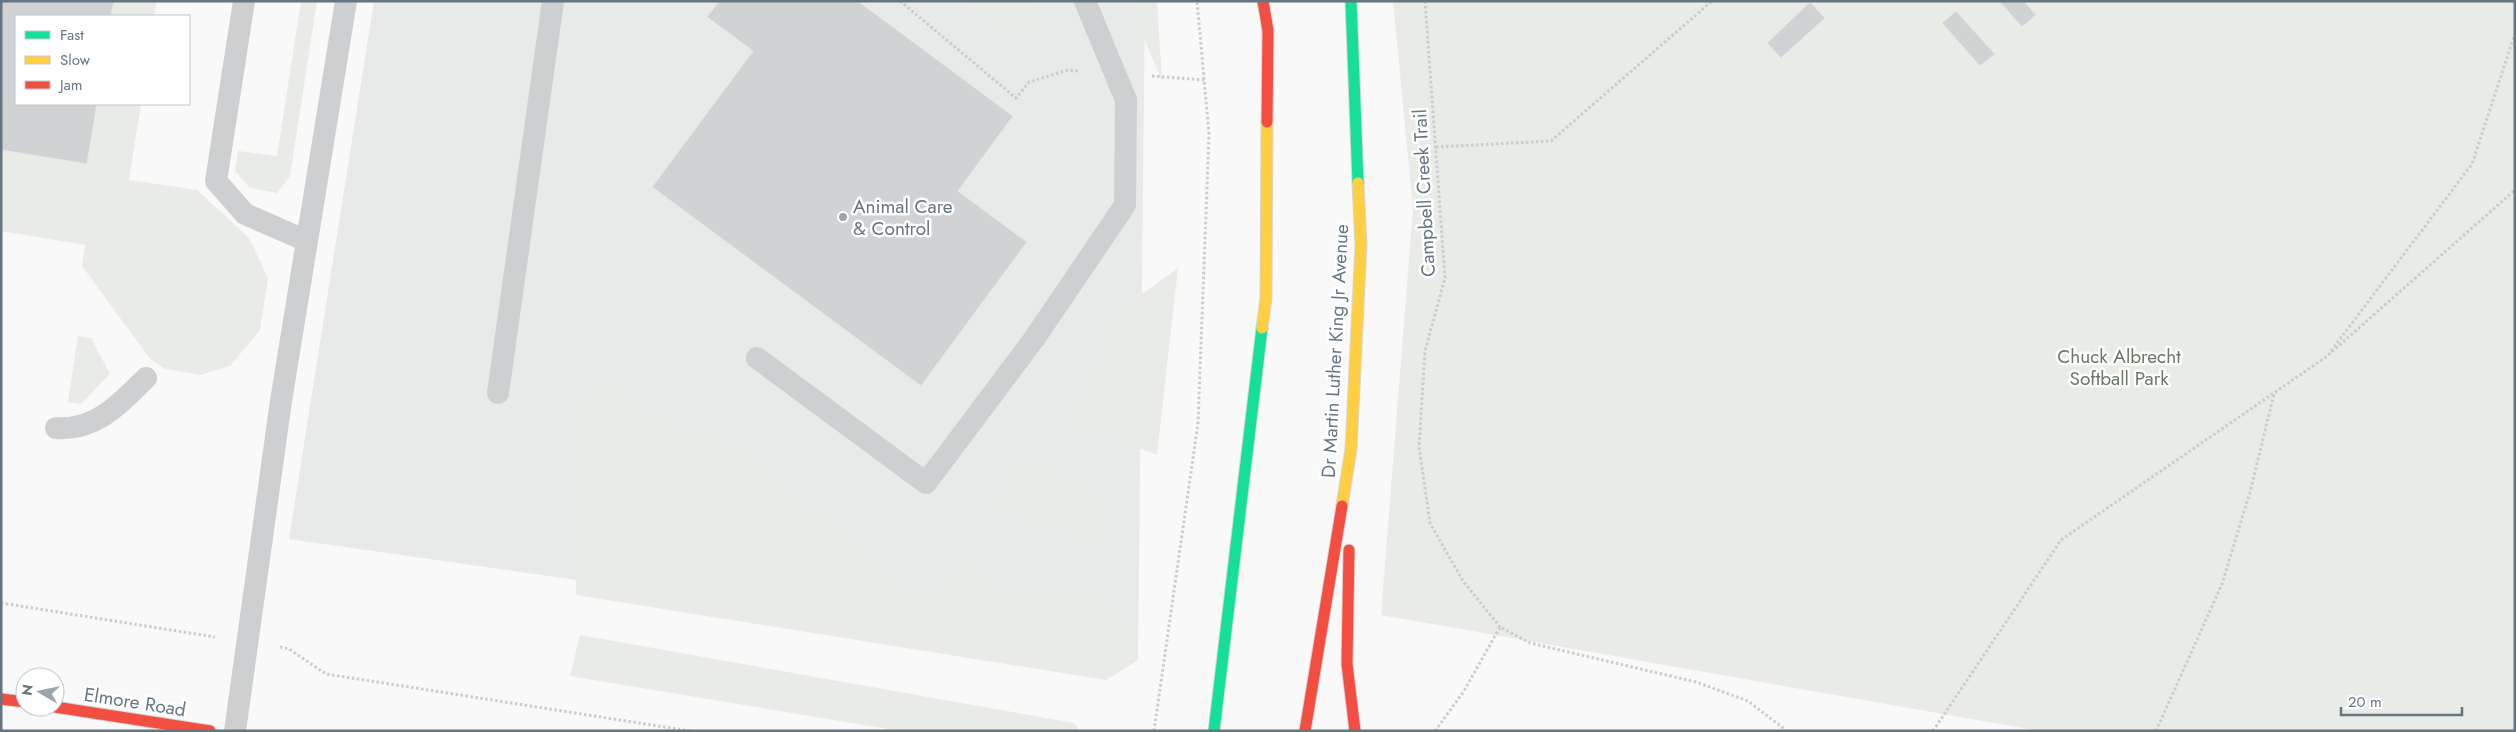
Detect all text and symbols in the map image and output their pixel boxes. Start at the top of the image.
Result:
legend [15,15,190,105]
text: Fast [60,24,84,46]
text: Slow [60,49,91,71]
text: Jam [58,74,83,96]
street label: Campbell Creek Trail [1406,108,1442,278]
place label: Animal Care & Control [853,193,953,242]
marker: Animal Care & Control [837,211,849,223]
street label: Dr Martin Luther King Jr Avenue [1315,223,1355,479]
park label: Chuck Albrecht Softball Park [2057,343,2181,392]
north arrow [15,667,65,717]
street label: Elmore Road [82,681,188,723]
text: N [16,683,38,697]
scale bar [2341,684,2462,716]
text: 20 m [2348,691,2382,713]

